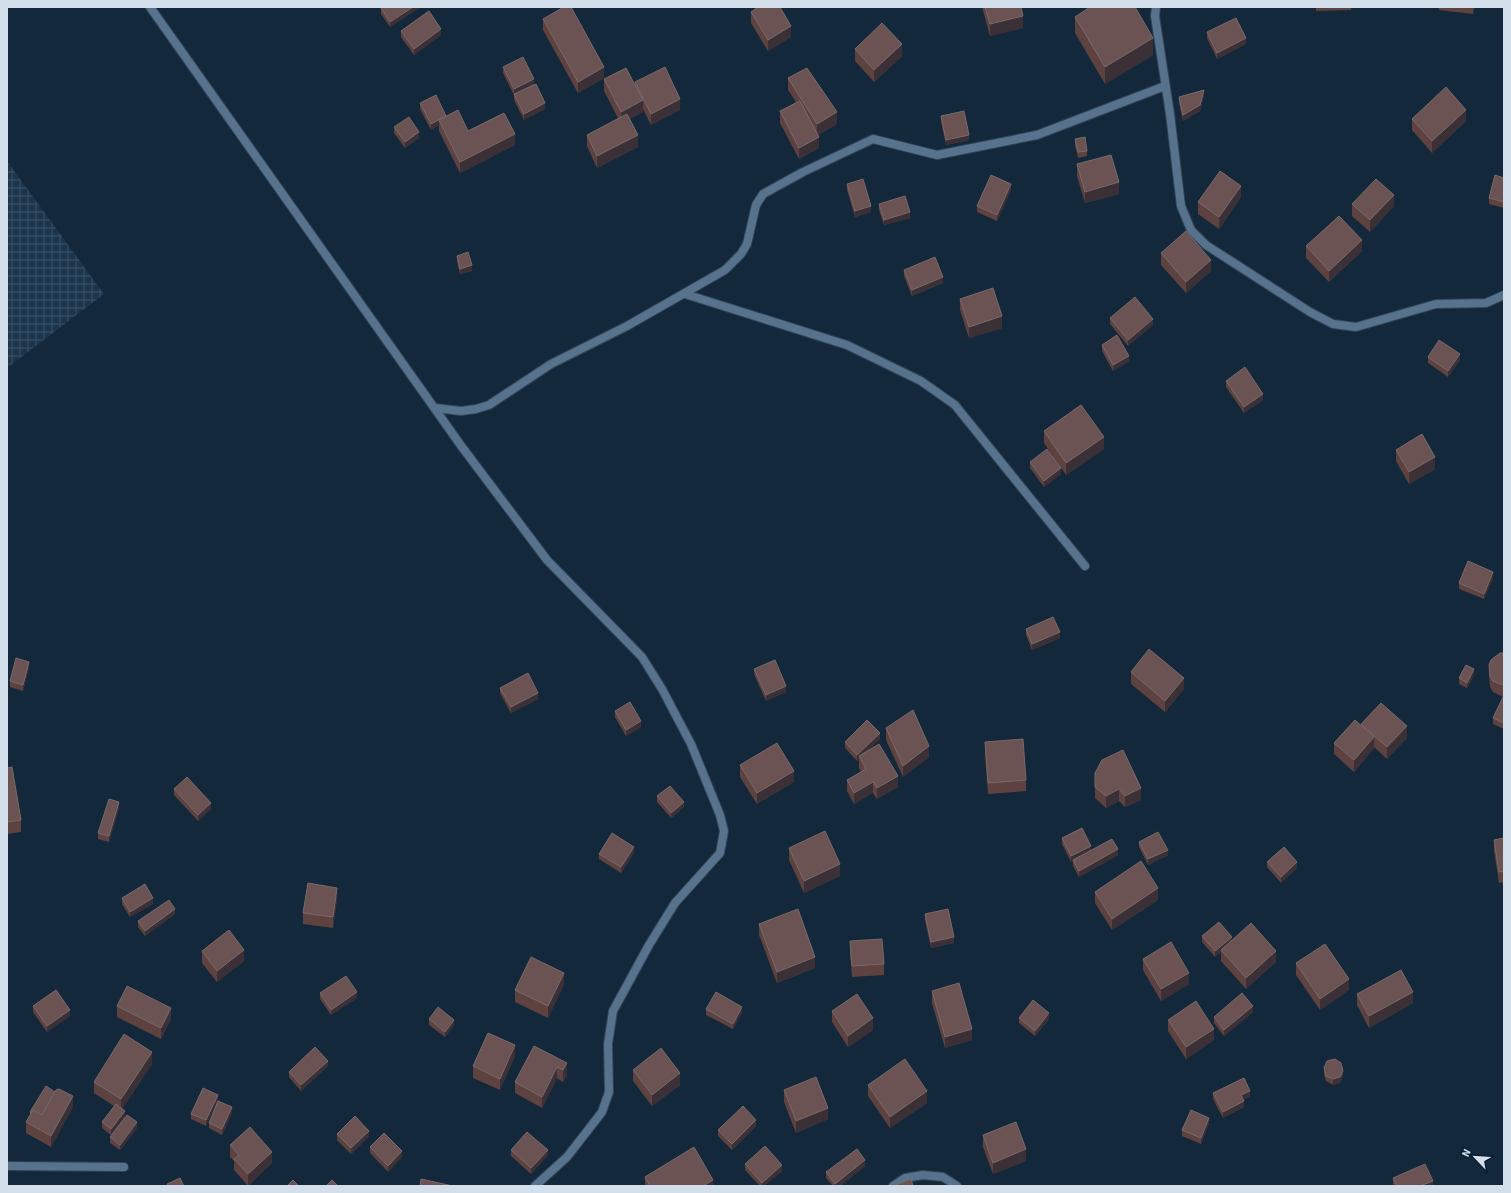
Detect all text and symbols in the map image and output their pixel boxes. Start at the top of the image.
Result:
north arrow [1455,1137,1495,1177]
text: N [1458,1146,1475,1159]

